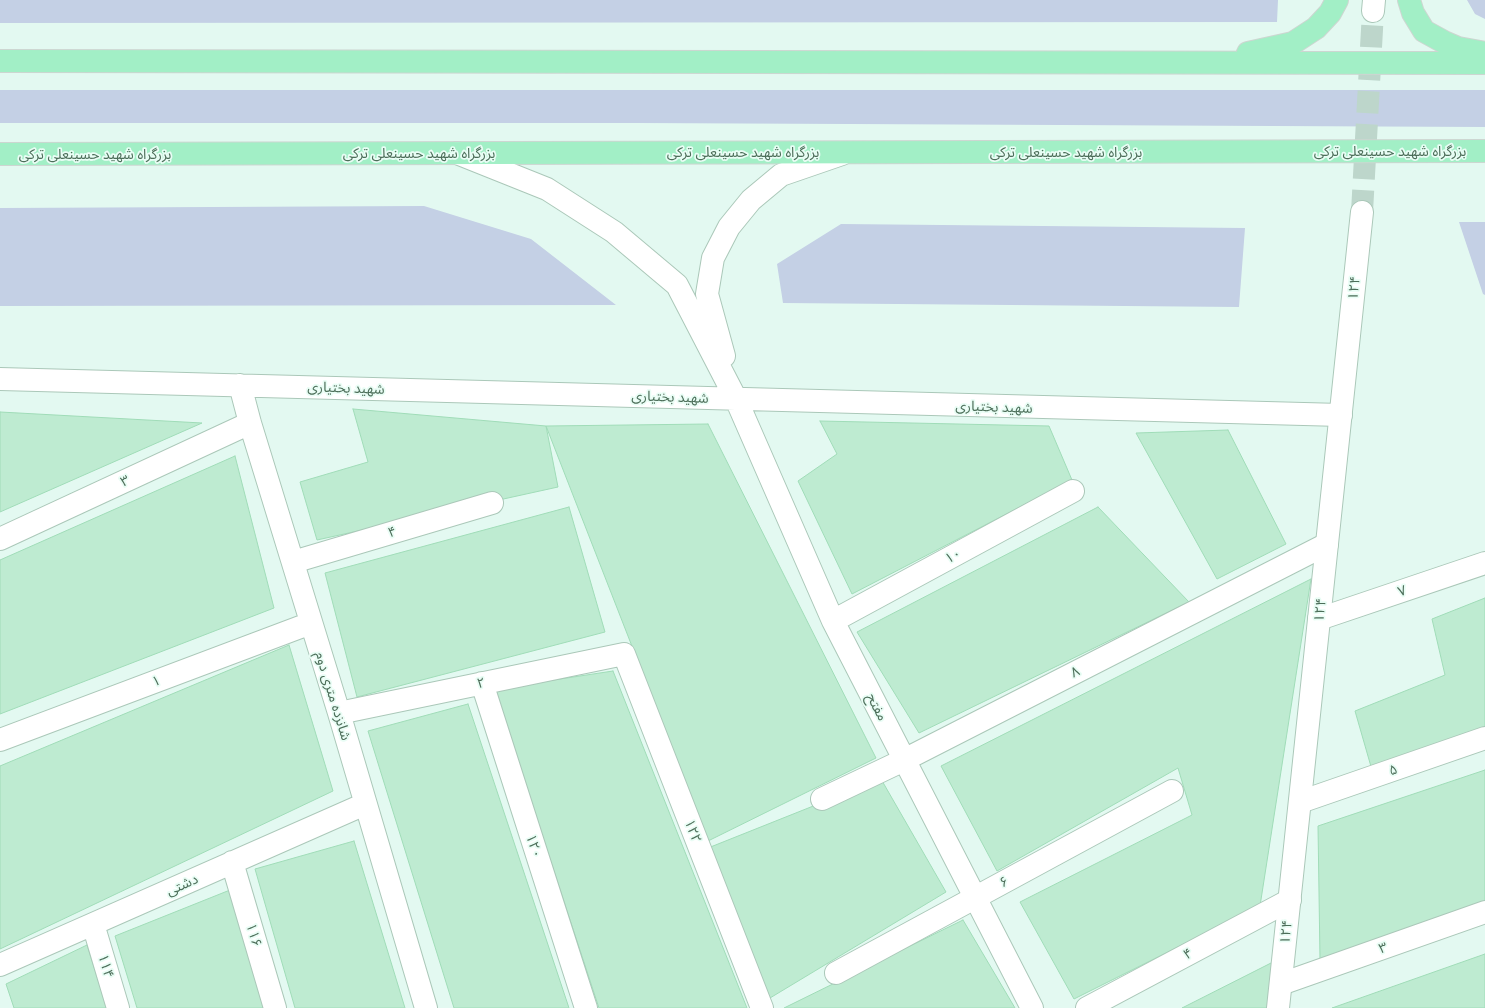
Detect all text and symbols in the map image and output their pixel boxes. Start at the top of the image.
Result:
street label: بزرگراه شهید حسینعلی ترکی [1314,143,1466,159]
street label: بزرگراه شهید حسینعلی ترکی [667,144,819,160]
street label: بزرگراه شهید حسینعلی ترکی [990,144,1142,160]
street label: بزرگراه شهید حسینعلی ترکی [343,145,495,161]
street label: بزرگراه شهید حسینعلی ترکی [19,146,171,162]
street label: ۱۲۴ [1344,275,1364,301]
street label: شهید بختیاری [307,378,385,398]
street label: شهید بختیاری [631,387,709,407]
street label: شهید بختیاری [955,397,1033,417]
street label: ۳ [118,472,132,490]
street label: ۴ [386,523,398,541]
street label: ۱۰ [942,545,964,567]
street label: ۷ [1395,582,1409,600]
street label: ۱۲۴ [1310,597,1330,623]
street label: شانزده متری دوم [312,650,354,742]
street label: ۸ [1068,663,1082,681]
street label: ۱ [149,672,163,690]
street label: ۲ [475,674,487,692]
street label: مفتح [863,690,891,724]
street label: ۵ [1386,761,1400,779]
street label: ۱۲۲ [681,817,705,845]
street label: ۱۲۰ [522,832,546,860]
street label: دشتی [163,871,201,899]
street label: ۶ [997,873,1011,891]
street label: ۱۲۴ [1276,919,1296,945]
street label: ۱۱۶ [243,921,265,949]
street label: ۳ [1376,939,1390,957]
street label: ۴ [1181,945,1195,963]
street label: ۱۱۴ [94,952,118,980]

